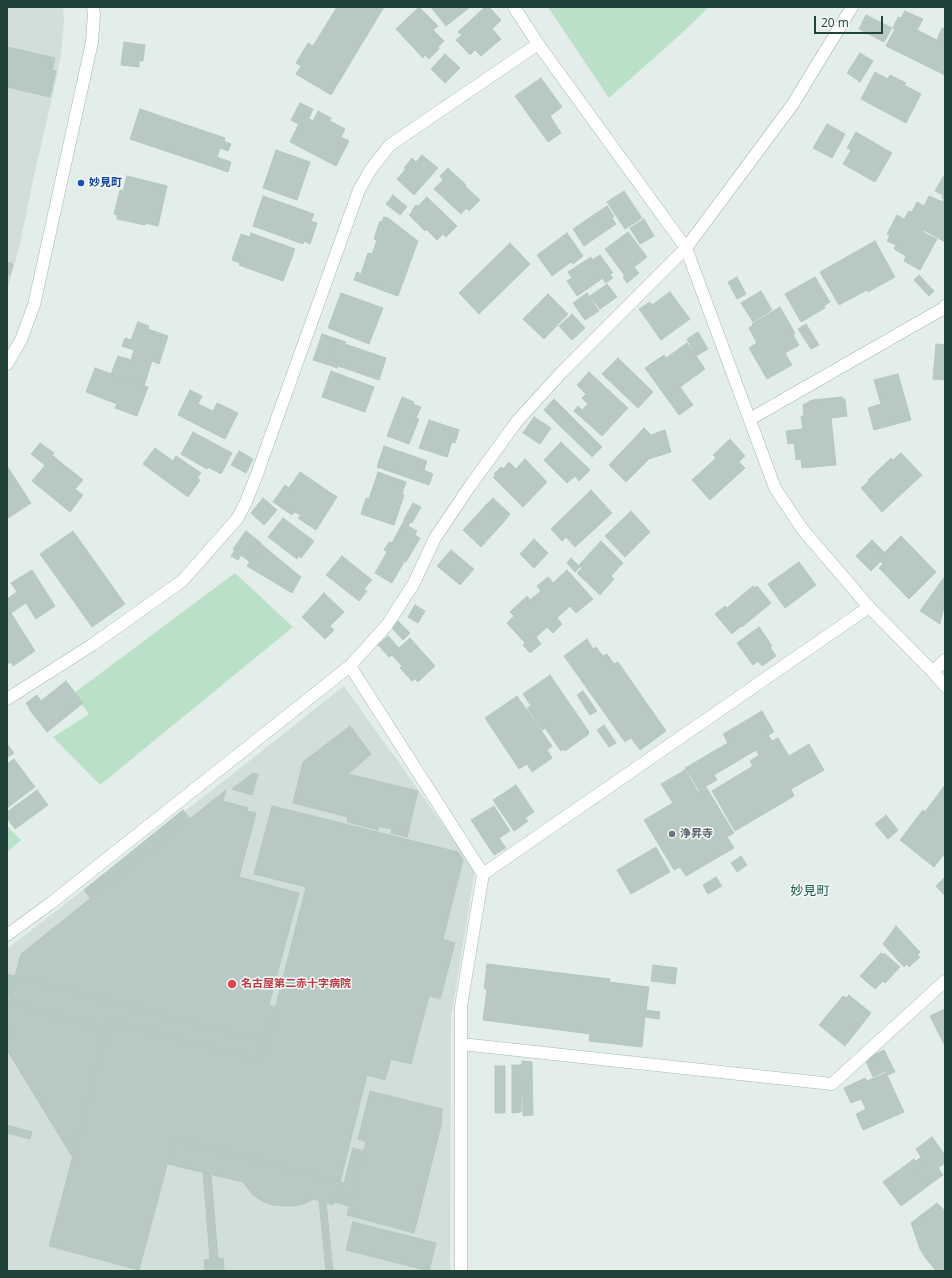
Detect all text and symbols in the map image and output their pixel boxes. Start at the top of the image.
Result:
scale bar [816,8,885,34]
text: 20 m [821,14,849,31]
place label: 妙見町 [89,176,122,190]
marker: 妙見町 [76,178,86,188]
place label: 浄昇寺 [680,827,713,841]
marker: 浄昇寺 [667,829,677,839]
district label: 妙見町 [791,883,829,899]
place label: 名古屋第二赤十字病院 [241,977,351,991]
marker: 名古屋第二赤十字病院 [226,978,238,990]

